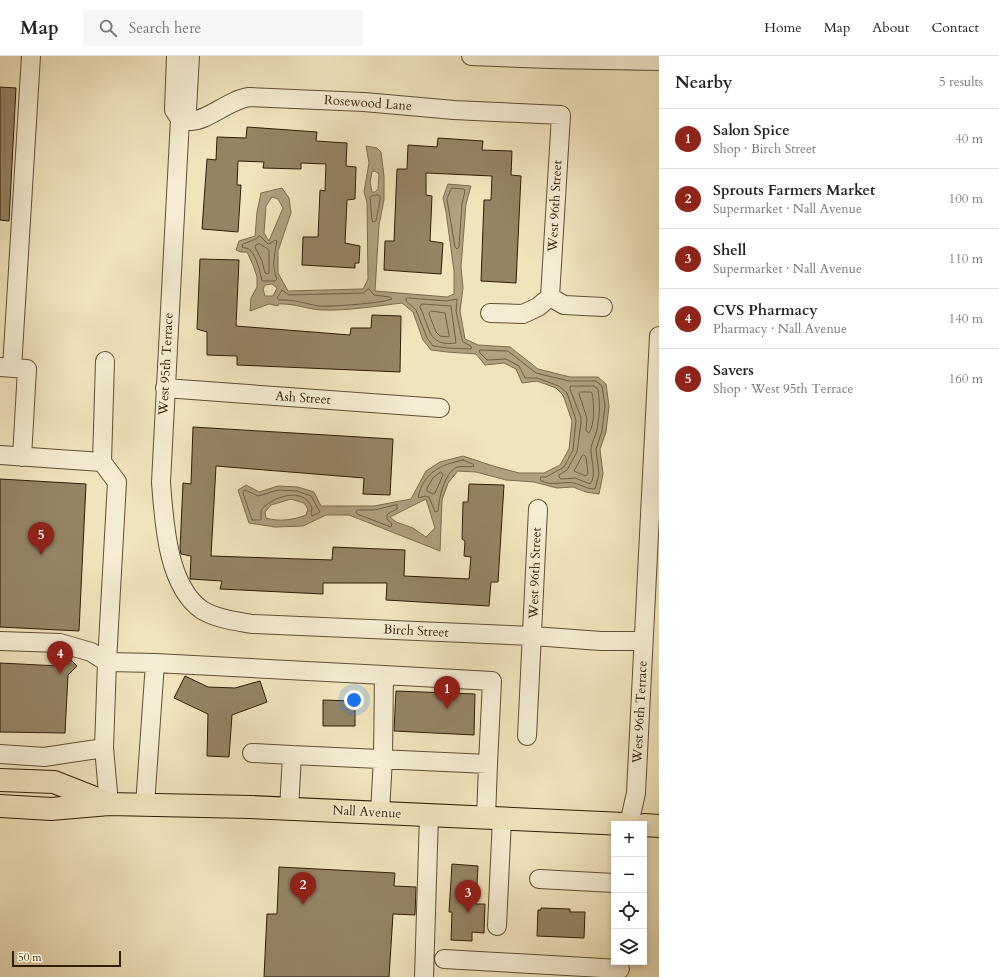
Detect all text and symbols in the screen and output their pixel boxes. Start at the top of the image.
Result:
search box [83,10,363,46]
text: Map [20,15,59,41]
icon: search [97,17,119,39]
text: Search here [129,18,201,38]
text: Home [764,18,802,37]
text: Map [824,18,850,37]
text: About [872,18,909,37]
text: Contact [931,18,979,37]
text: Nearby [675,71,732,94]
text: 5 results [939,73,983,91]
street label: Rosewood Lane [324,91,413,115]
text: Salon Spice [713,120,790,140]
text: 1 [685,130,691,148]
text: 40 m [955,130,983,148]
text: Shop · Birch Street [713,140,816,158]
street label: West 96th Street [544,160,566,253]
text: Sprouts Farmers Market [713,180,875,200]
text: 2 [685,190,691,208]
text: 100 m [949,190,983,208]
text: Supermarket · Nall Avenue [713,200,862,218]
text: Shell [713,240,746,260]
text: 3 [685,250,691,268]
text: 110 m [949,250,983,268]
text: Supermarket · Nall Avenue [713,260,862,278]
text: CVS Pharmacy [713,300,818,320]
text: 4 [685,310,691,328]
text: 140 m [949,310,983,328]
street label: West 95th Terrace [154,312,178,417]
text: Pharmacy · Nall Avenue [713,320,847,338]
text: Savers [713,360,754,380]
text: 5 [685,370,691,388]
text: 160 m [949,370,983,388]
text: Shop · West 95th Terrace [713,380,854,398]
street label: Ash Street [275,387,331,409]
pin: 5 [28,522,54,555]
street label: West 96th Street [524,527,546,620]
street label: Birch Street [383,620,449,642]
pin: 4 [47,641,73,674]
street label: West 96th Terrace [628,660,652,765]
pin: 1 [434,676,460,709]
your location [344,690,364,710]
street label: Nall Avenue [332,801,402,823]
map controls [611,821,647,965]
button: + [611,821,647,857]
button: − [611,857,647,893]
pin: 2 [290,872,316,905]
pin: 3 [455,880,481,913]
button: locate [611,893,647,929]
button: layers [611,929,647,965]
scale bar [12,949,121,968]
text: 50 m [18,950,42,965]

